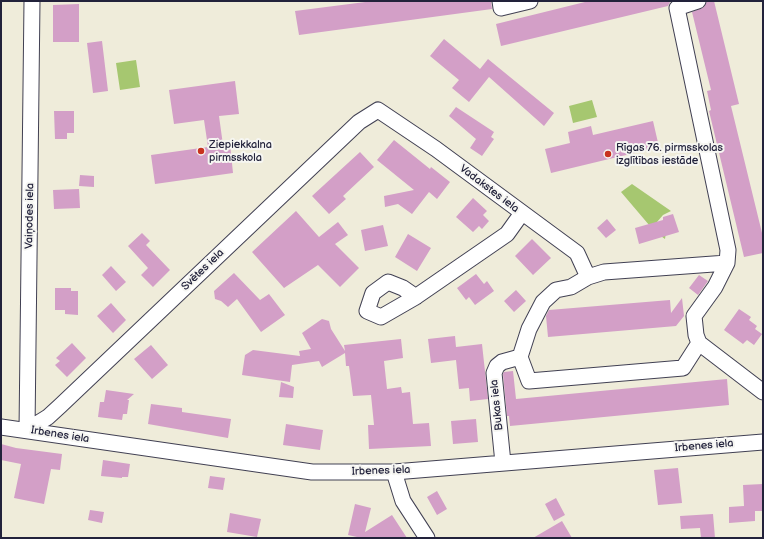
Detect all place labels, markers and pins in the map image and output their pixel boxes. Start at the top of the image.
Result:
place label: Ziepiekkalna pirmsskola [209,138,272,164]
place label: Rīgas 76. pirmsskolas izglītības iestāde [616,141,723,167]
marker: Ziepiekkalna pirmsskola [196,146,206,156]
marker: Rīgas 76. pirmsskolas izglītības iestāde [603,149,613,159]

